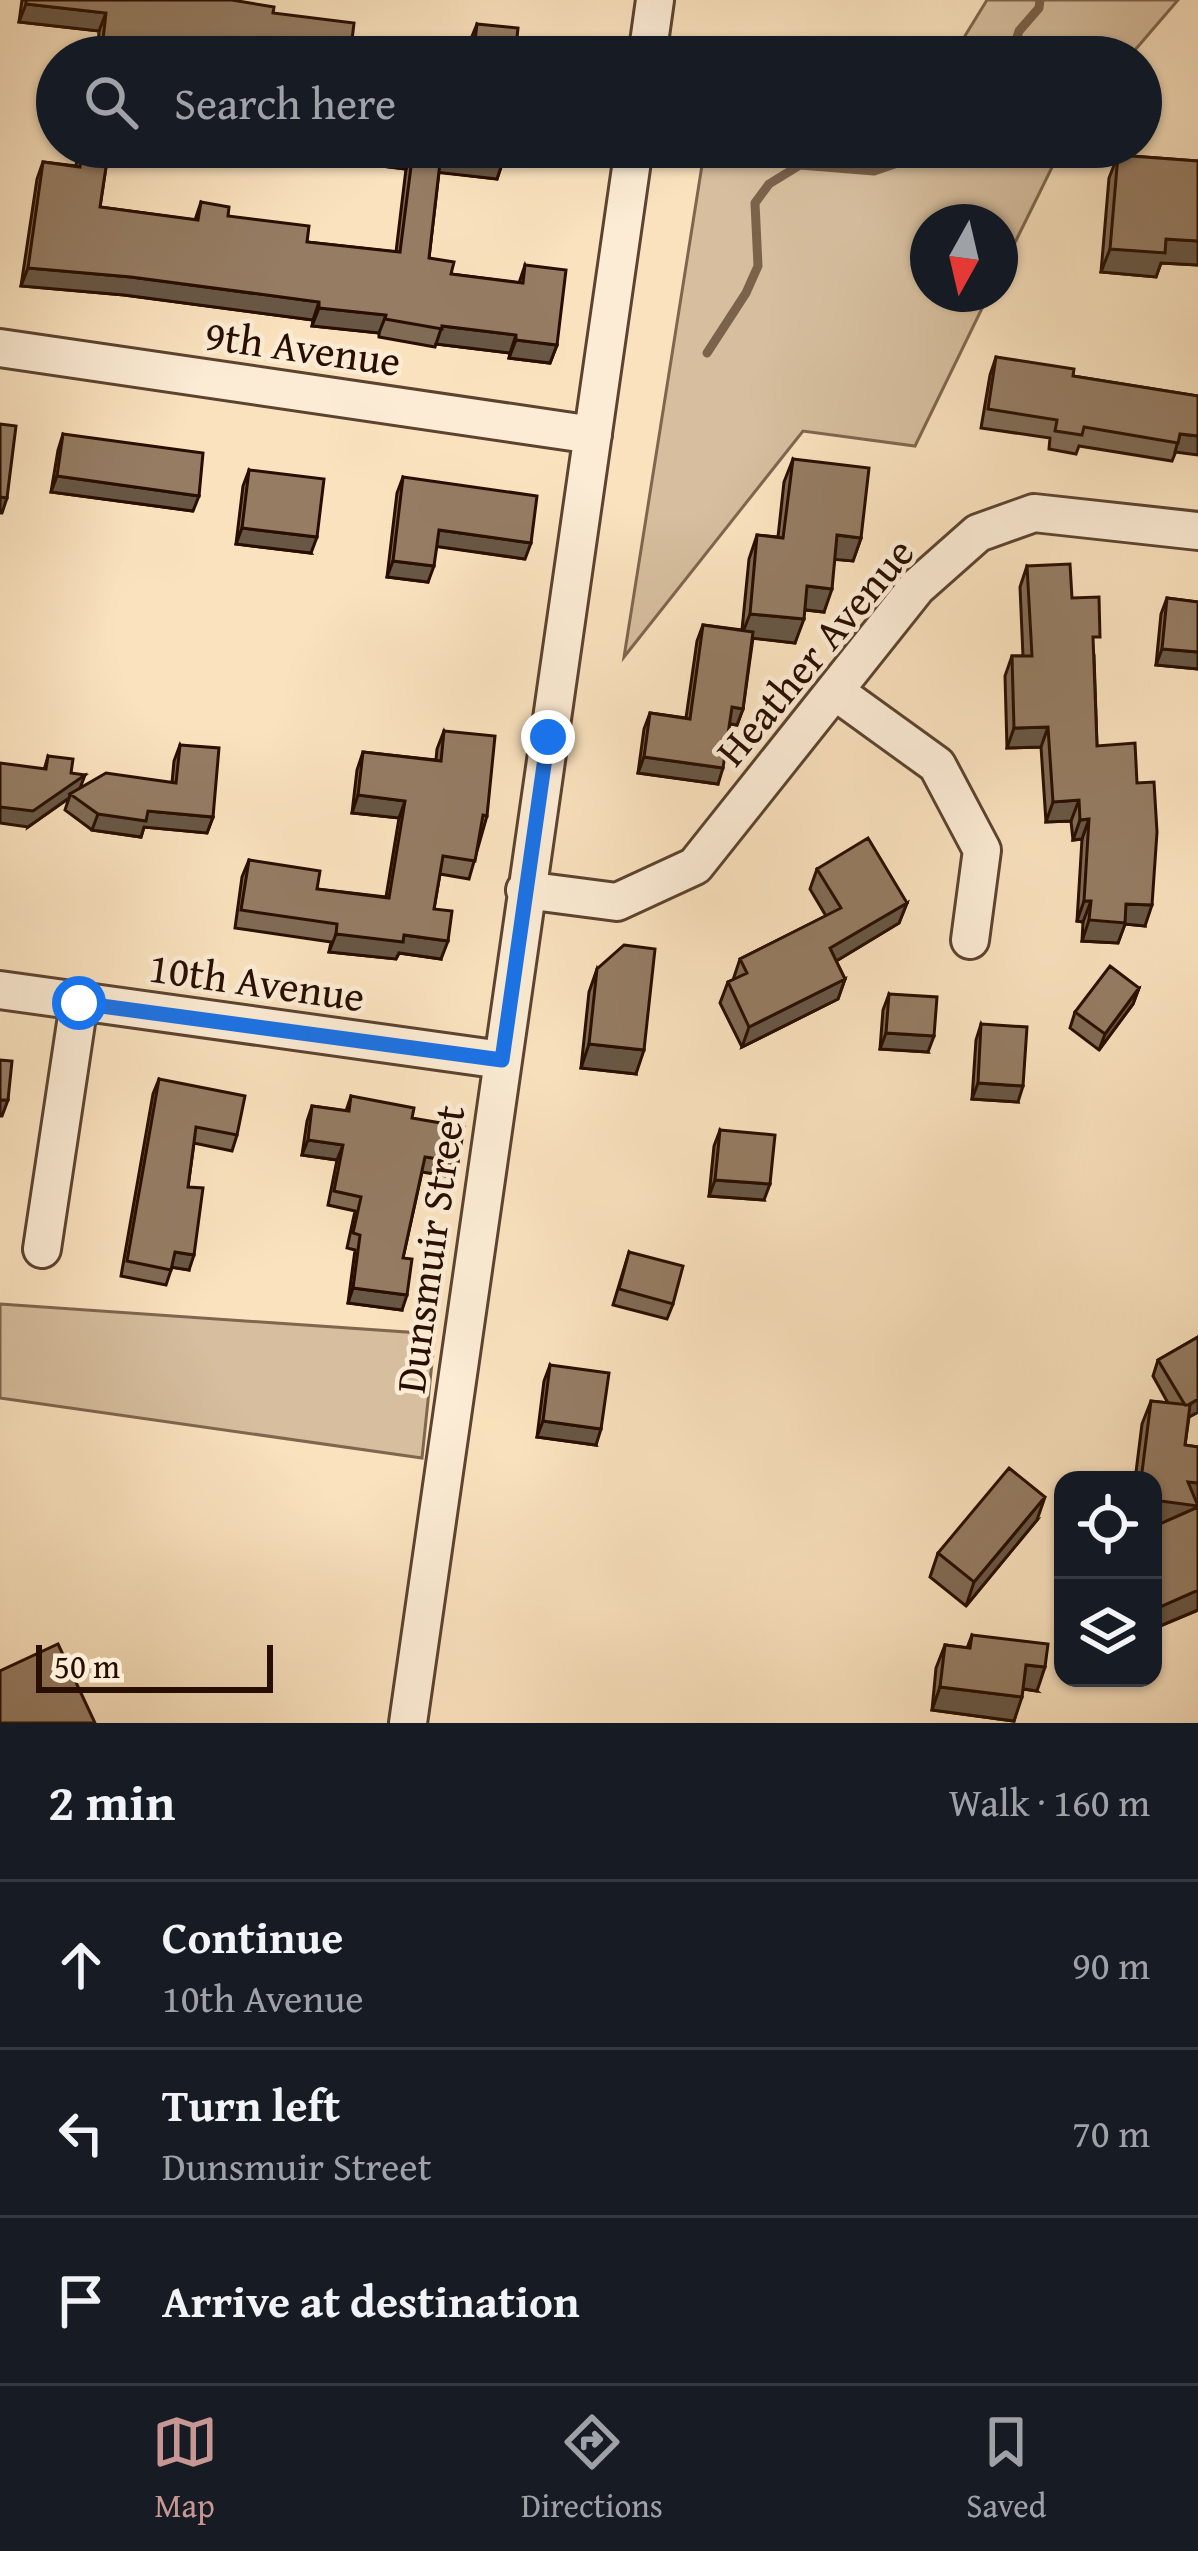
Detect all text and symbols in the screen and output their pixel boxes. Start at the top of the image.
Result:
search box [36,36,1162,168]
icon: search [78,69,144,135]
text: Search here [174,70,396,135]
north arrow [910,204,1018,312]
street label: 9th Avenue [201,303,405,391]
street label: Heather Avenue [700,524,928,778]
route end [521,710,575,764]
street label: 10th Avenue [145,936,369,1026]
route start [52,976,106,1030]
street label: Dunsmuir Street [379,1101,479,1397]
map controls [1054,1471,1162,1687]
button: locate [1054,1471,1162,1579]
button: layers [1054,1579,1162,1687]
scale bar [36,1639,273,1692]
text: 50 m [54,1642,120,1690]
text: 2 min [48,1764,175,1839]
text: Walk · 160 m [949,1773,1150,1830]
text: Continue [162,1904,343,1969]
icon: ahead [48,1932,114,1998]
text: 90 m [1072,1936,1150,1993]
text: 10th Avenue [162,1969,364,2026]
text: Turn left [162,2072,340,2137]
icon: left [48,2100,114,2166]
text: 70 m [1072,2104,1150,2161]
text: Dunsmuir Street [162,2137,431,2194]
icon: arrive [48,2268,114,2334]
text: Arrive at destination [162,2268,580,2333]
tab: Map [152,2409,218,2529]
tab: Directions [521,2409,663,2529]
tab: Saved [966,2409,1046,2529]

